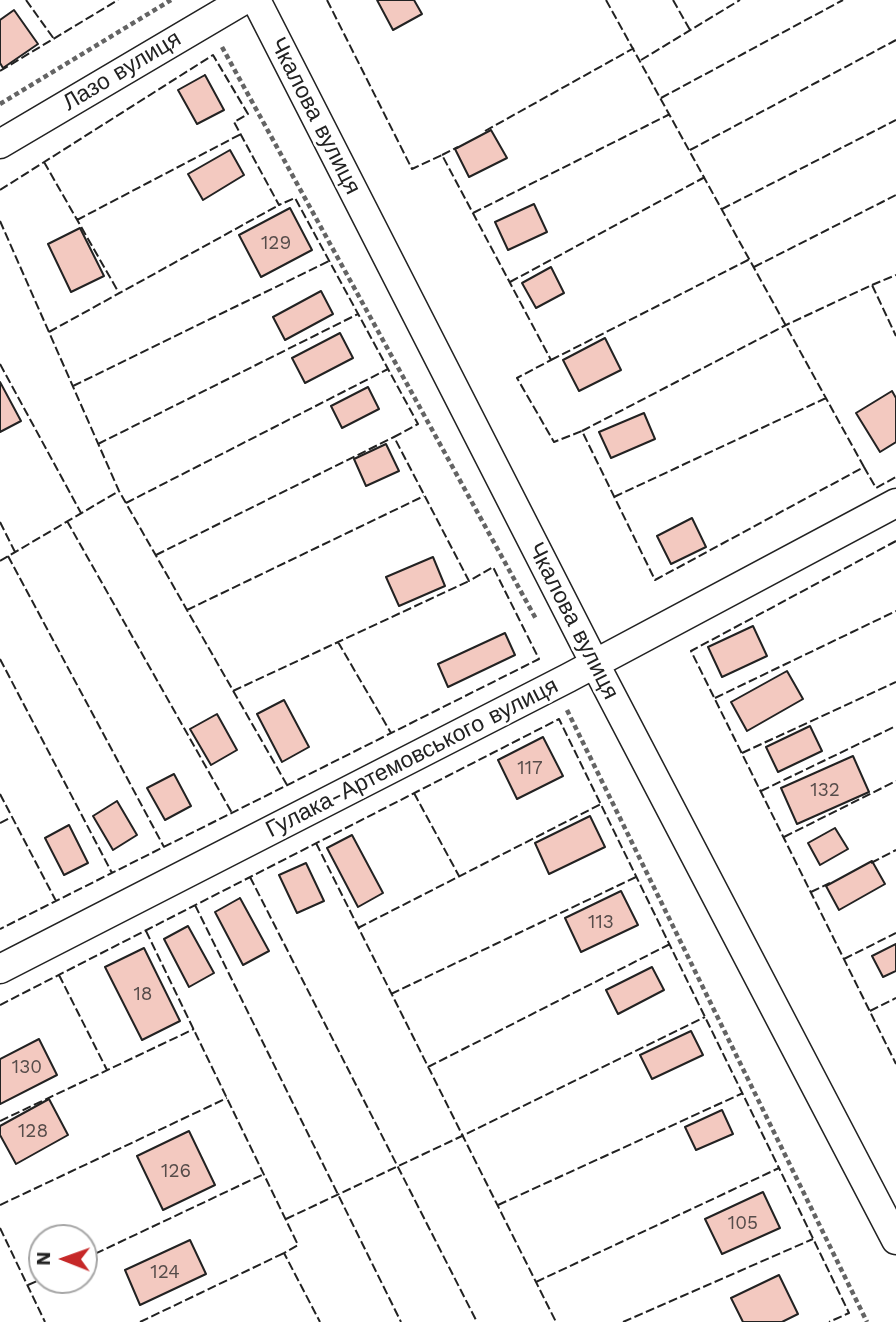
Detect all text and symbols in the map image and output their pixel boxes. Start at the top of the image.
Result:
street label: Лазо вулиця [58,25,186,117]
street label: Чкалова вулиця [264,33,366,199]
house number: 129 [261,232,291,254]
street label: Чкалова вулиця [522,538,624,704]
street label: Гулака-Артемовського вулиця [261,672,563,844]
house number: 117 [517,757,543,779]
house number: 132 [810,779,840,801]
house number: 113 [588,911,614,933]
house number: 18 [133,983,153,1005]
house number: 130 [12,1056,42,1078]
house number: 128 [18,1120,48,1142]
house number: 126 [161,1160,191,1182]
house number: 105 [728,1212,758,1234]
north arrow [28,1224,98,1294]
text: N [32,1251,55,1266]
house number: 124 [150,1261,180,1283]

